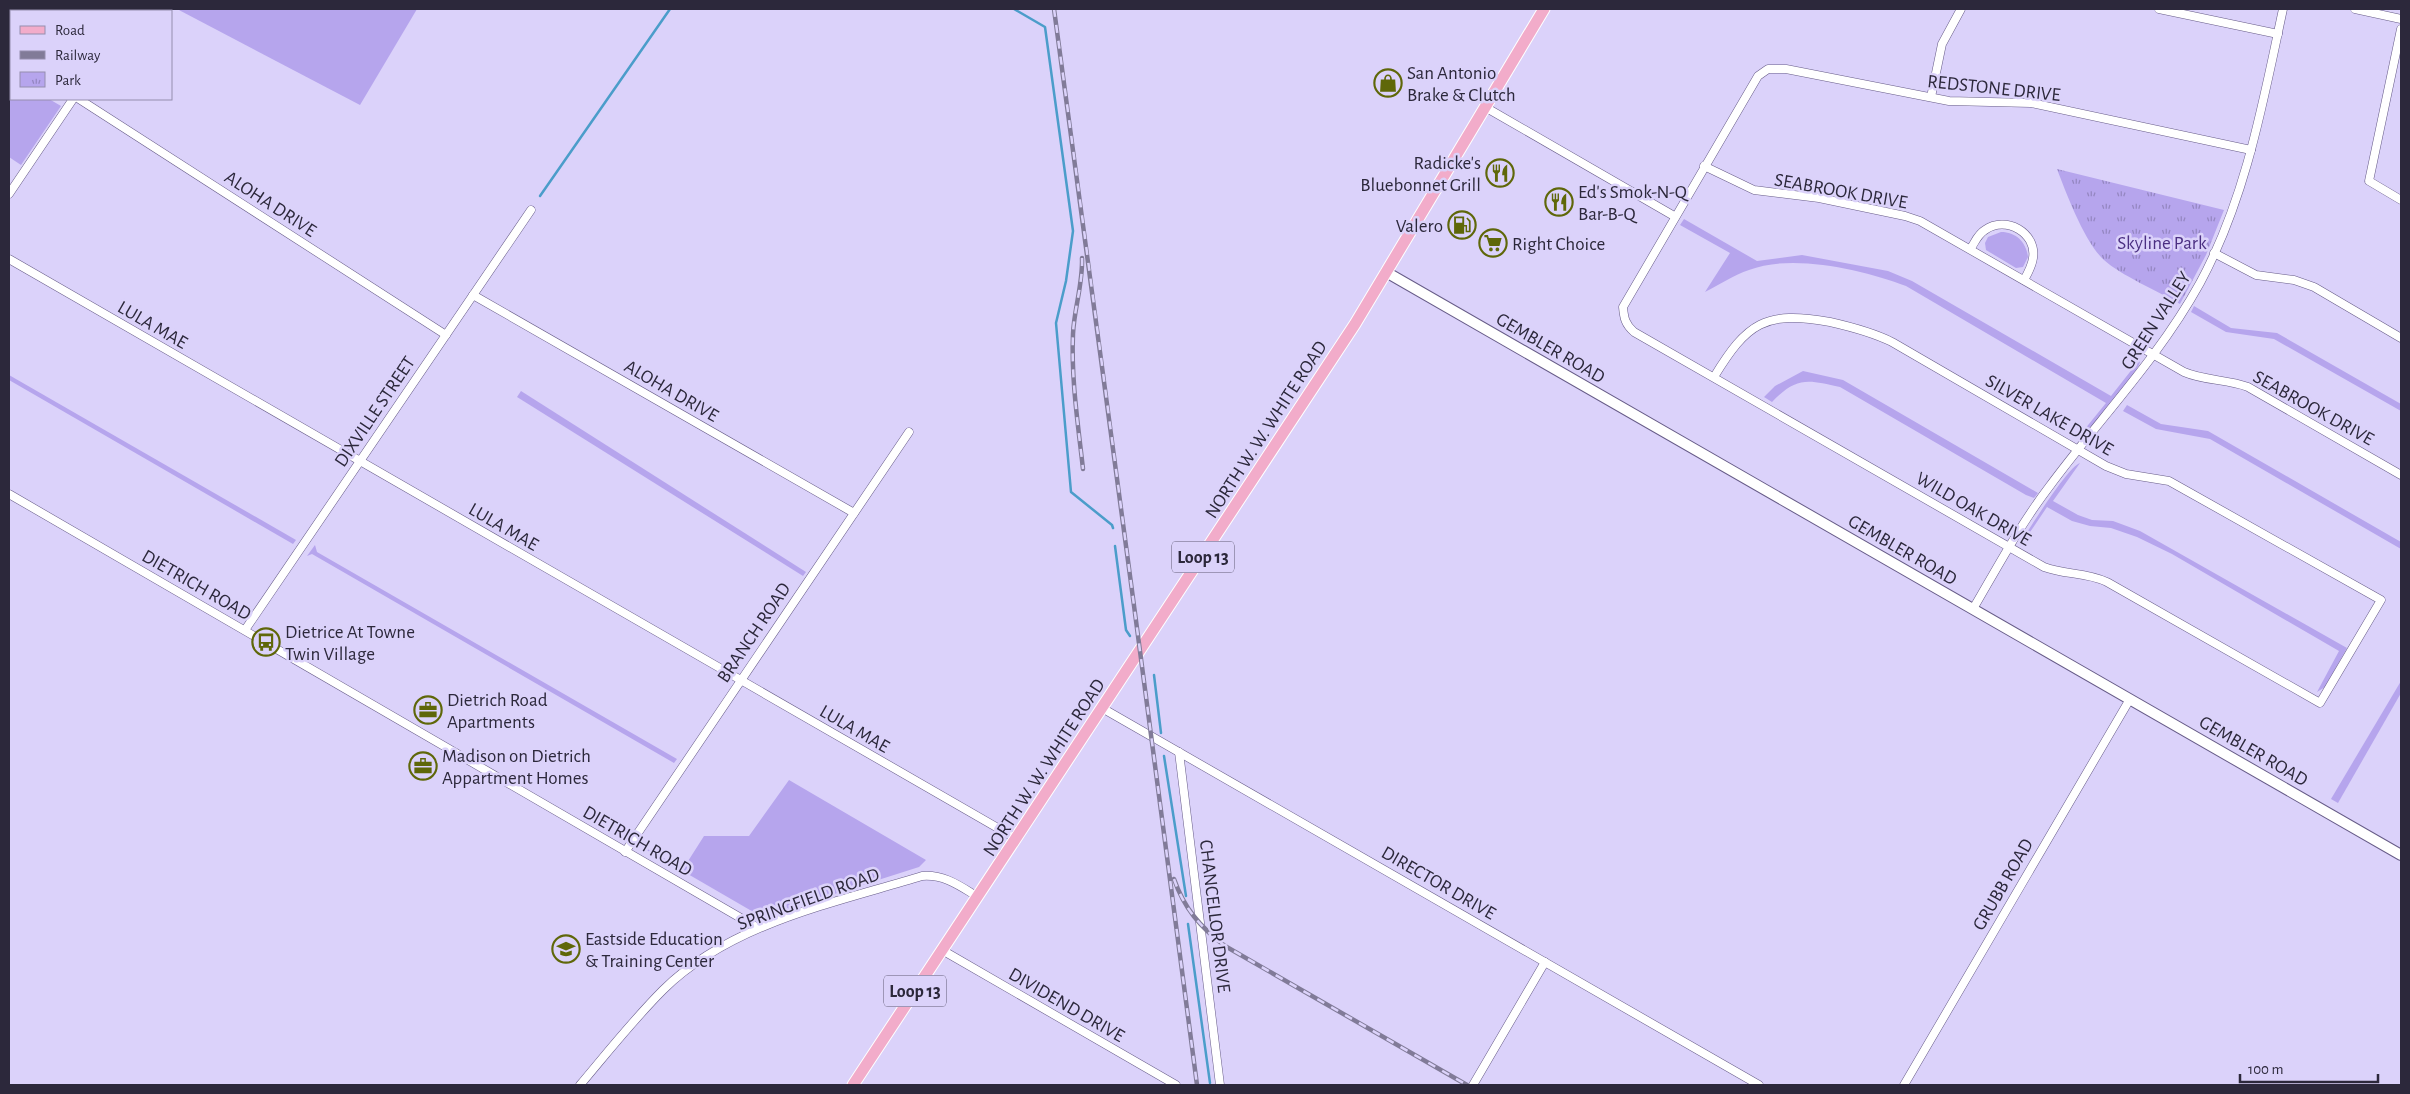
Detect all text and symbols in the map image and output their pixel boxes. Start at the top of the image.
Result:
legend [10,10,172,100]
text: Road [55,23,85,38]
text: Railway [55,48,101,63]
place label: San Antonio Brake & Clutch [1407,64,1516,105]
shop icon: San Antonio Brake & Clutch [1373,68,1403,98]
street label: REDSTONE DRIVE [1926,72,2061,105]
text: Park [55,73,81,88]
place label: Radicke's Bluebonnet Grill [1360,154,1481,195]
restaurant icon: Radicke's Bluebonnet Grill [1485,158,1515,188]
street label: ALOHA DRIVE [221,168,319,241]
street label: SEABROOK DRIVE [1773,170,1909,213]
place label: Ed's Smok-N-Q Bar-B-Q [1578,183,1689,224]
restaurant icon: Ed's Smok-N-Q Bar-B-Q [1544,187,1574,217]
fuel station icon: Valero [1447,210,1477,240]
place label: Valero [1396,217,1443,236]
supermarket icon: Right Choice [1478,228,1508,258]
park label: Skyline Park [2117,234,2207,253]
place label: Right Choice [1512,235,1605,254]
street label: GREEN VALLEY [2118,268,2195,373]
street label: LULA MAE [114,298,190,353]
street label: GEMBLER ROAD [1493,310,1608,387]
street label: NORTH W. W. WHITE ROAD [1202,338,1331,522]
street label: DIXVILLE STREET [331,353,419,471]
street label: ALOHA DRIVE [621,357,721,426]
street label: SEABROOK DRIVE [2250,367,2377,449]
street label: SILVER LAKE DRIVE [1982,371,2116,459]
street label: WILD OAK DRIVE [1913,469,2034,550]
street label: LULA MAE [465,500,541,555]
street label: GEMBLER ROAD [1845,512,1960,589]
road number: Loop 13 [1172,542,1234,572]
street label: DIETRICH ROAD [138,546,254,624]
street label: BRANCH ROAD [714,580,795,686]
place label: Dietrice At Towne Twin Village [285,623,415,664]
bus stop icon: Dietrice At Towne Twin Village [251,627,281,657]
street label: NORTH W. W. WHITE ROAD [980,676,1109,860]
place label: Dietrich Road Apartments [447,691,548,732]
office icon: Dietrich Road Apartments [413,695,443,725]
street label: LULA MAE [816,702,892,757]
street label: GEMBLER ROAD [2196,713,2311,790]
place label: Madison on Dietrich Appartment Homes [442,747,591,788]
office icon: Madison on Dietrich Appartment Homes [408,751,438,781]
street label: DIETRICH ROAD [579,802,695,880]
street label: GRUBB ROAD [1969,836,2037,934]
street label: CHANCELLOR DRIVE [1196,839,1233,994]
street label: DIRECTOR DRIVE [1378,843,1499,924]
street label: SPRINGFIELD ROAD [735,865,882,934]
place label: Eastside Education & Training Center [585,930,723,971]
school or university icon: Eastside Education & Training Center [551,934,581,964]
street label: DIVIDEND DRIVE [1005,965,1127,1046]
road number: Loop 13 [884,976,946,1006]
scale bar [2240,1052,2378,1084]
text: 100 m [2248,1062,2283,1077]

